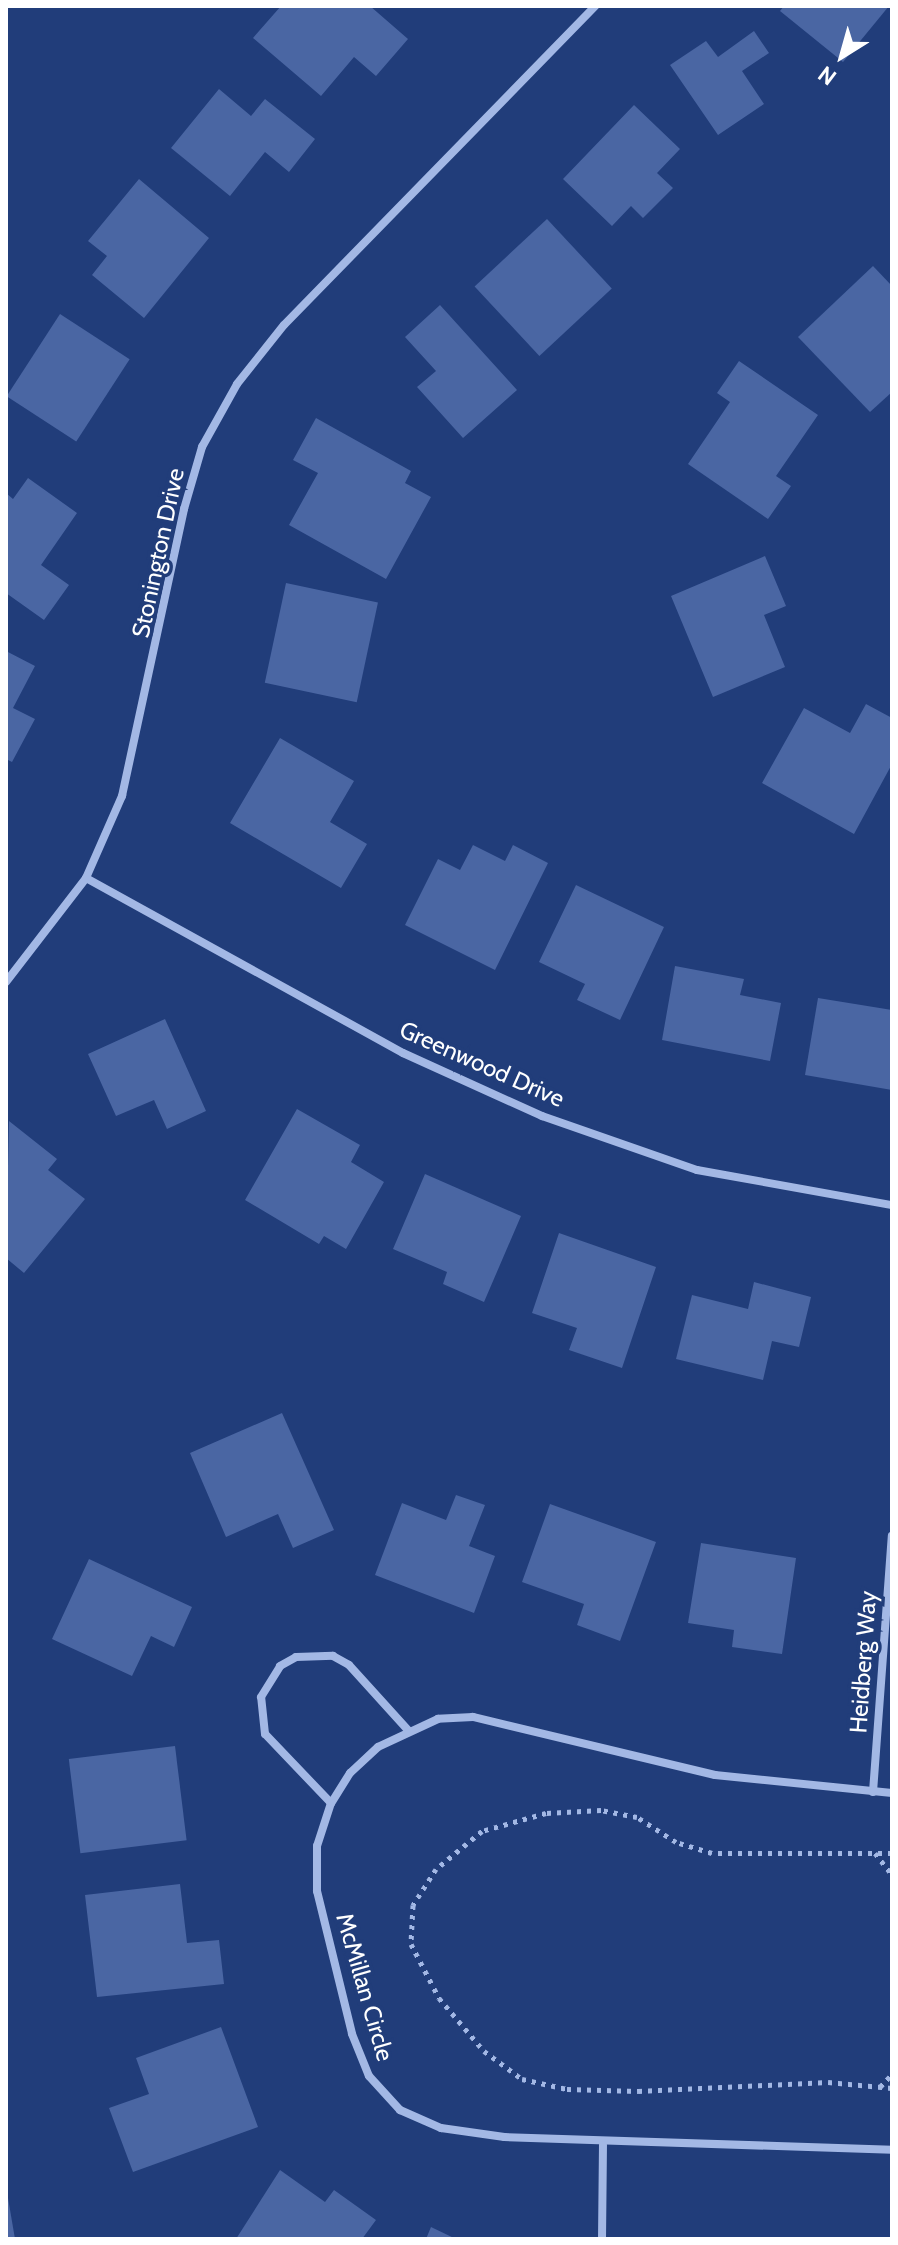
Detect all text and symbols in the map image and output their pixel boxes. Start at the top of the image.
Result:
north arrow [802,16,882,96]
text: N [813,60,842,91]
street label: Stonington Drive [126,466,190,640]
street label: Greenwood Drive [395,1015,569,1113]
street label: Heidberg Way [844,1590,882,1734]
street label: McMillan Circle [330,1910,400,2064]

